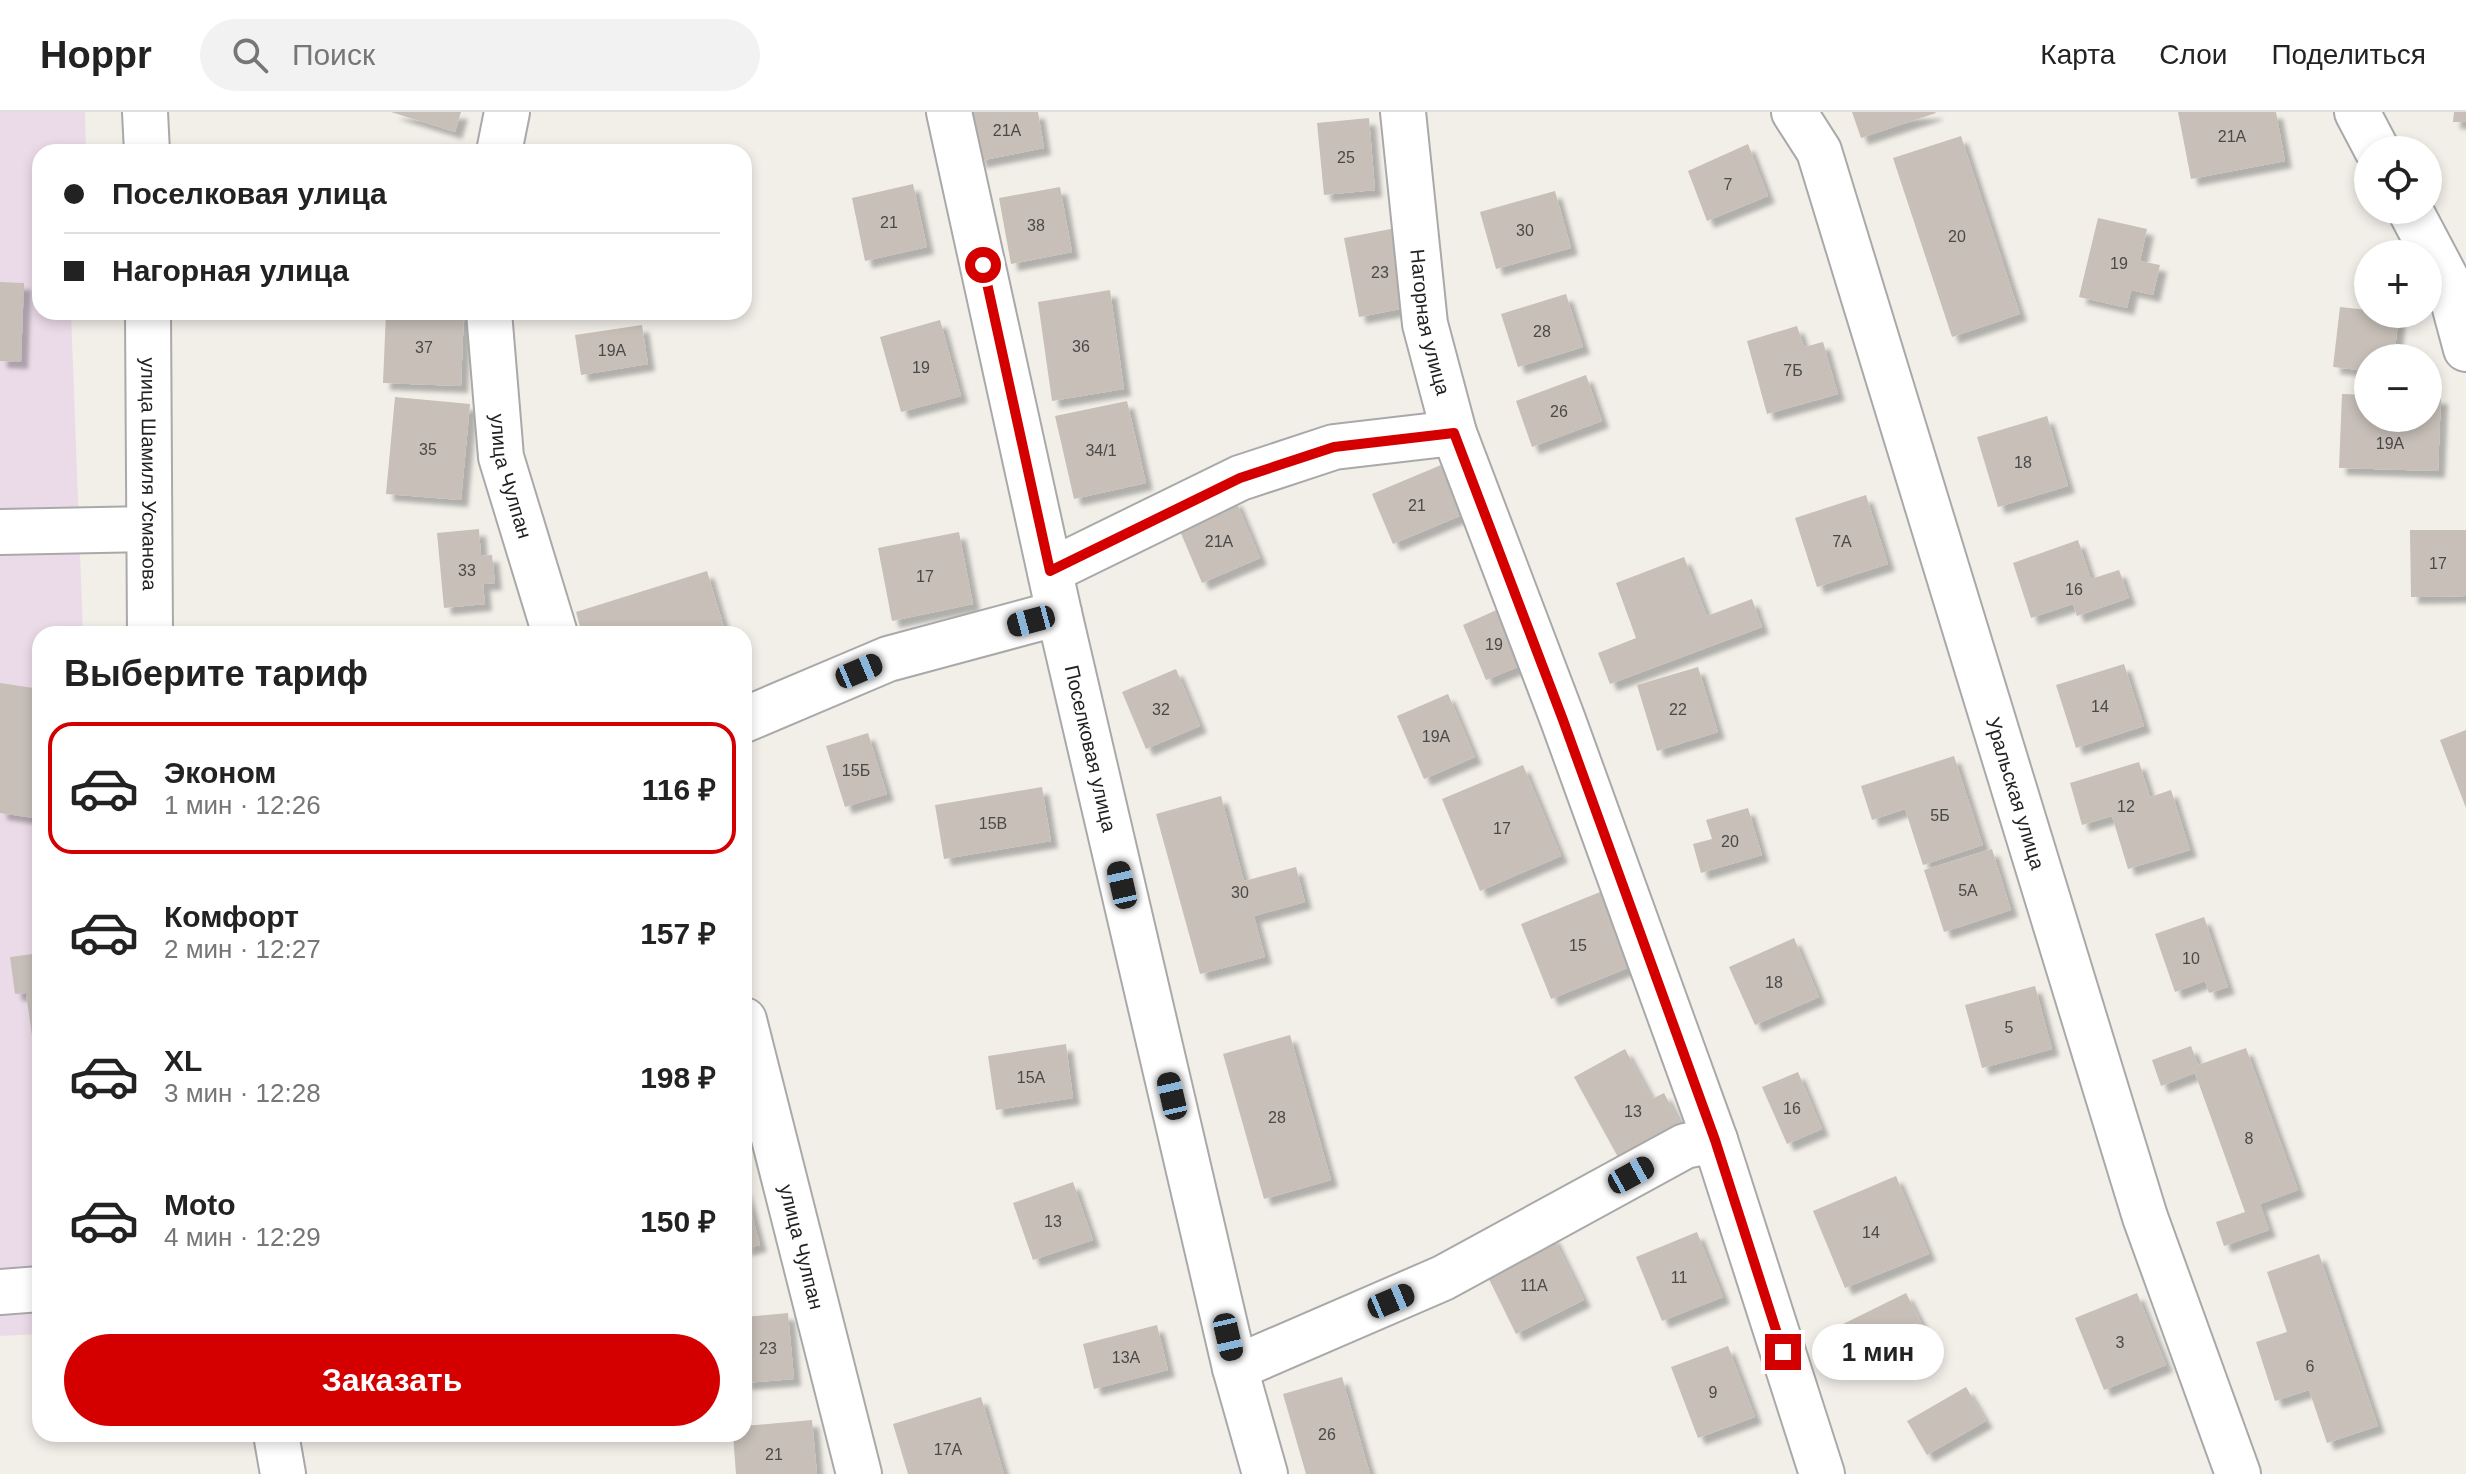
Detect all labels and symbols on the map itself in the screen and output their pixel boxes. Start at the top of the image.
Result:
house number: 21А [993,122,1022,139]
house number: 21А [2218,128,2247,145]
house number: 25 [1337,149,1355,166]
house number: 7 [1724,176,1733,193]
house number: 21 [880,214,898,231]
house number: 38 [1027,217,1045,234]
house number: 30 [1516,222,1534,239]
house number: 20 [1948,228,1966,245]
route start [965,247,1001,283]
street label: Нагорная улица [1406,248,1455,398]
house number: 19 [2110,255,2128,272]
house number: 23 [1371,264,1389,281]
house number: 28 [1533,323,1551,340]
house number: 36 [1072,338,1090,355]
house number: 37 [415,339,433,356]
house number: 19А [598,342,627,359]
street label: улица Шамиля Усманова [137,357,161,591]
house number: 19 [912,359,930,376]
house number: 7Б [1783,362,1803,379]
house number: 26 [1550,403,1568,420]
street label: улица Чулпан [486,413,536,541]
house number: 19А [2376,435,2405,452]
house number: 35 [419,441,437,458]
house number: 34/1 [1085,442,1117,459]
house number: 18 [2014,454,2032,471]
house number: 21 [1408,497,1426,514]
house number: 21А [1205,533,1234,550]
house number: 7А [1832,533,1852,550]
house number: 17 [2429,555,2447,572]
house number: 33 [458,562,476,579]
house number: 17 [916,568,934,585]
house number: 16 [2065,581,2083,598]
car [1005,603,1057,639]
house number: 19 [1485,636,1503,653]
car [832,651,886,691]
street label: Поселковая улица [1060,663,1121,835]
house number: 14 [2091,698,2109,715]
house number: 32 [1152,701,1170,718]
house number: 22 [1669,701,1687,718]
street label: Уральская улица [1982,715,2049,873]
house number: 19А [1422,728,1451,745]
house number: 15Б [842,762,870,779]
house number: 12 [2117,798,2135,815]
house number: 5Б [1930,807,1950,824]
house number: 15В [979,815,1007,832]
house number: 17 [1493,820,1511,837]
house number: 20 [1721,833,1739,850]
car [1105,859,1139,911]
house number: 5А [1958,882,1978,899]
house number: 30 [1231,884,1249,901]
house number: 15 [1569,937,1587,954]
house number: 10 [2182,950,2200,967]
house number: 18 [1765,974,1783,991]
house number: 5 [2005,1019,2014,1036]
house number: 15А [1017,1069,1046,1086]
car [1155,1070,1189,1122]
house number: 16 [1783,1100,1801,1117]
house number: 13 [1624,1103,1642,1120]
house number: 28 [1268,1109,1286,1126]
house number: 8 [2245,1130,2254,1147]
car [1604,1153,1658,1197]
street label: улица Чулпан [775,1182,828,1312]
house number: 13 [1044,1213,1062,1230]
house number: 14 [1862,1224,1880,1241]
house number: 11 [1671,1269,1687,1286]
house number: 11А [1520,1277,1548,1294]
car [1364,1281,1418,1321]
car [1211,1311,1245,1363]
callout: 1 мин [1811,1324,1943,1380]
route end [1765,1334,1801,1370]
house number: 3 [2116,1334,2125,1351]
house number: 23 [759,1340,777,1357]
house number: 13А [1112,1349,1141,1366]
house number: 6 [2306,1358,2315,1375]
house number: 9 [1709,1384,1718,1401]
house number: 26 [1318,1426,1336,1443]
house number: 17А [934,1441,963,1458]
house number: 21 [765,1446,783,1463]

